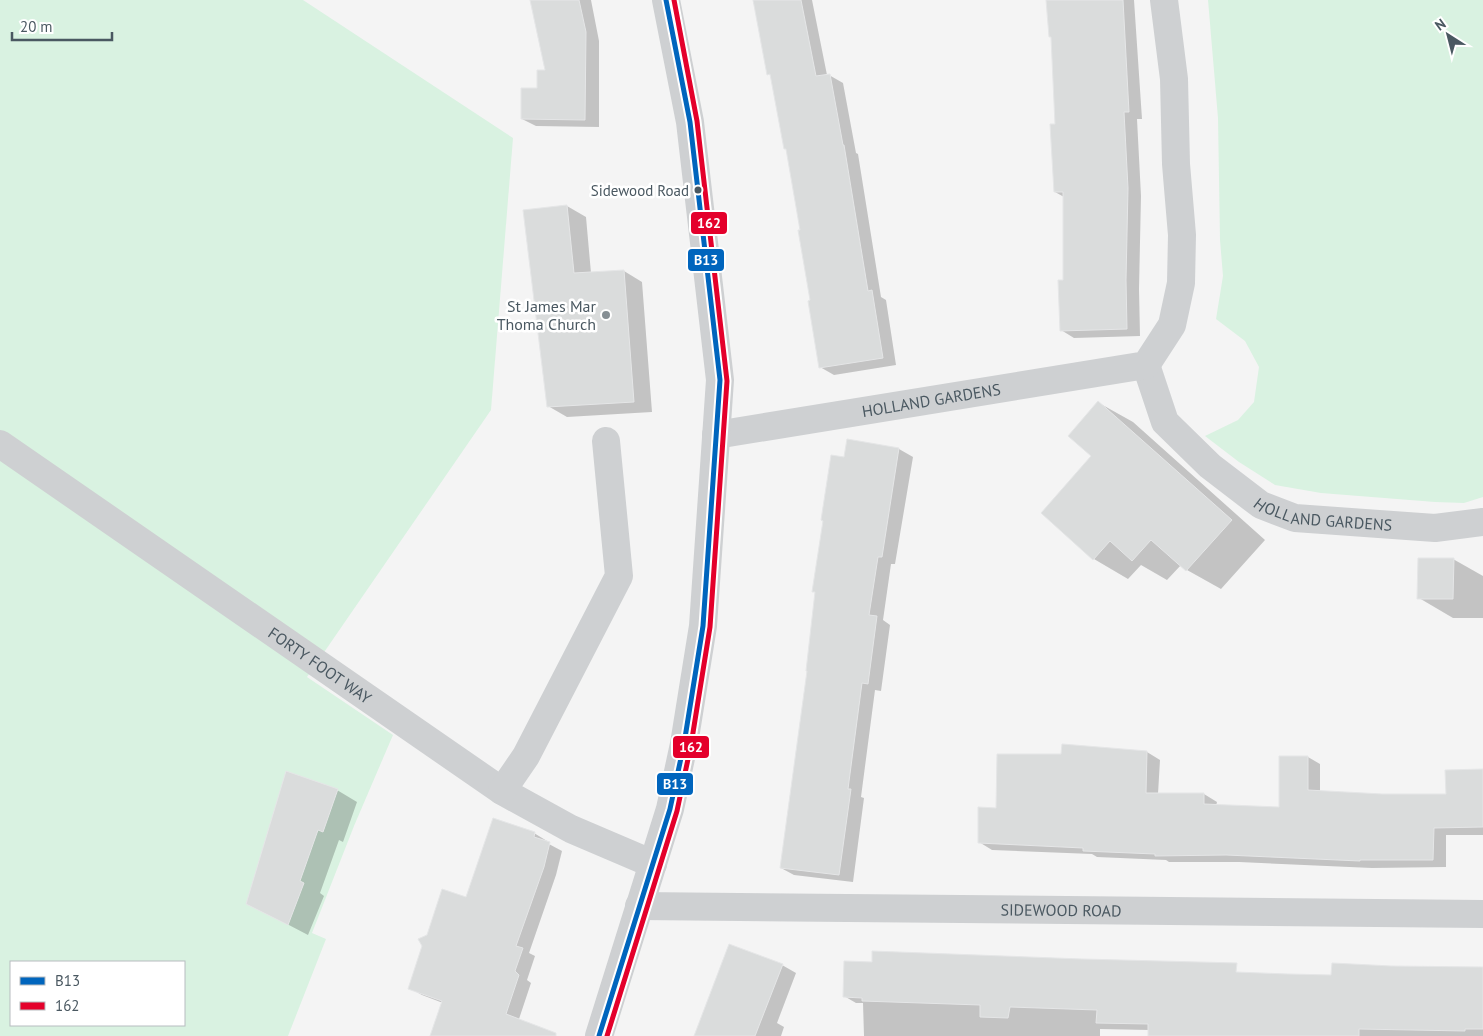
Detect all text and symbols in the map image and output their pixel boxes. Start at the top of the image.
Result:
scale bar [12,10,112,42]
north arrow [1423,10,1473,60]
text: N [1431,14,1449,34]
text: 20 m [20,17,53,36]
place label: Sidewood Road [591,181,689,200]
marker: Sidewood Road [693,185,703,195]
line badge: 162 [690,211,728,235]
text: 162 [697,214,721,232]
line badge: B13 [687,248,725,272]
text: B13 [694,251,718,269]
place label: St James Mar Thoma Church [497,296,597,334]
marker: St James Mar Thoma Church [600,309,612,321]
street label: HOLLAND GARDENS [860,379,1002,421]
street label: HOLLAND GARDENS [1250,493,1393,535]
street label: FORTY FOOT WAY [265,623,375,708]
line badge: 162 [672,735,710,759]
text: 162 [679,738,703,756]
line badge: B13 [656,772,694,796]
text: B13 [663,775,687,793]
street label: SIDEWOOD ROAD [1000,899,1122,921]
legend [10,961,185,1026]
text: B13 [55,971,80,990]
text: 162 [55,996,80,1015]

